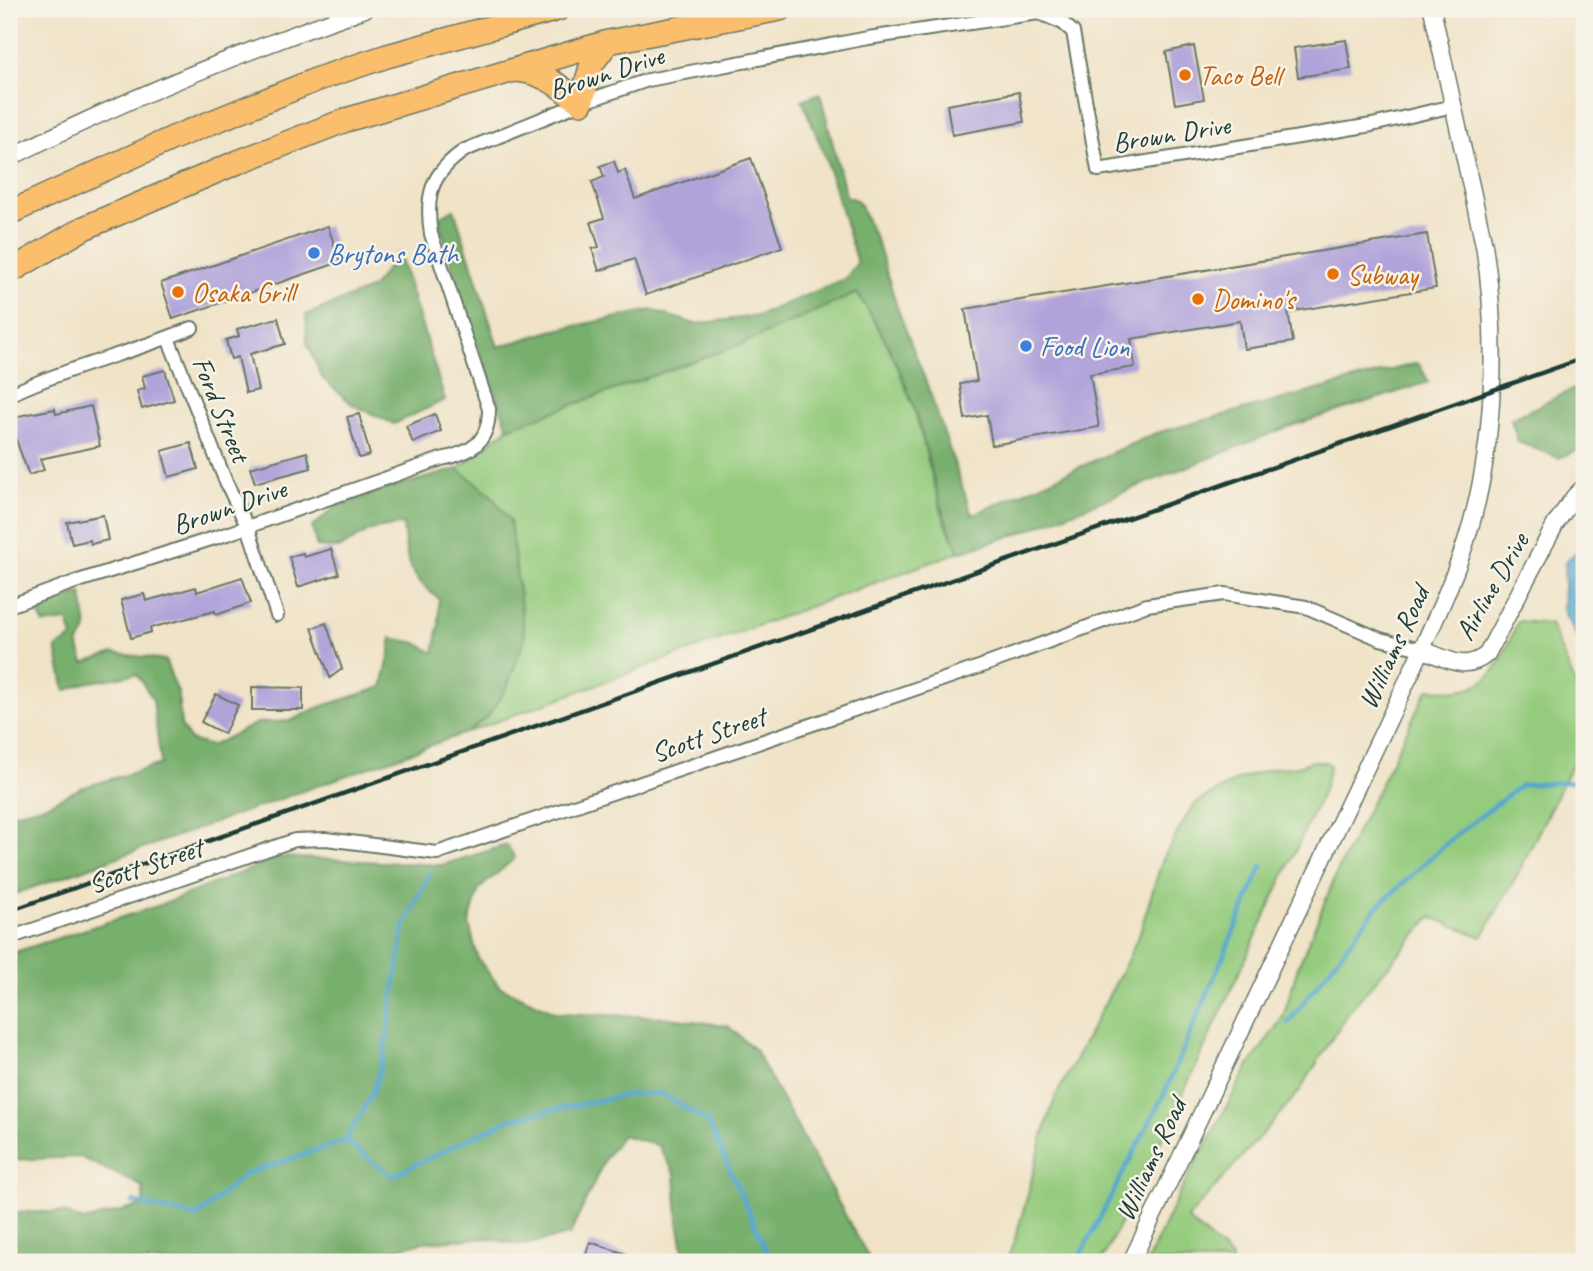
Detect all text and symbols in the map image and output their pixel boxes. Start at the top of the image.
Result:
street label: Brown Drive [545,37,670,107]
place label: Taco Bell [1199,58,1286,93]
marker: Taco Bell [1177,67,1193,83]
street label: Brown Drive [1110,107,1234,160]
place label: Brytons Bath [328,236,460,271]
marker: Brytons Bath [306,245,322,261]
place label: Subway [1347,257,1420,292]
marker: Subway [1325,266,1341,282]
place label: Osaka Grill [192,275,300,310]
place label: Domino's [1212,282,1297,317]
marker: Osaka Grill [170,284,186,300]
marker: Domino's [1190,291,1206,307]
place label: Food Lion [1040,329,1130,364]
marker: Food Lion [1018,338,1034,354]
street label: Ford Street [185,351,259,469]
street label: Brown Drive [168,470,293,542]
street label: Airline Drive [1447,525,1537,646]
street label: Williams Road [1350,577,1439,714]
street label: Scott Street [646,697,773,770]
street label: Scott Street [83,828,210,901]
street label: Williams Road [1107,1089,1196,1226]

